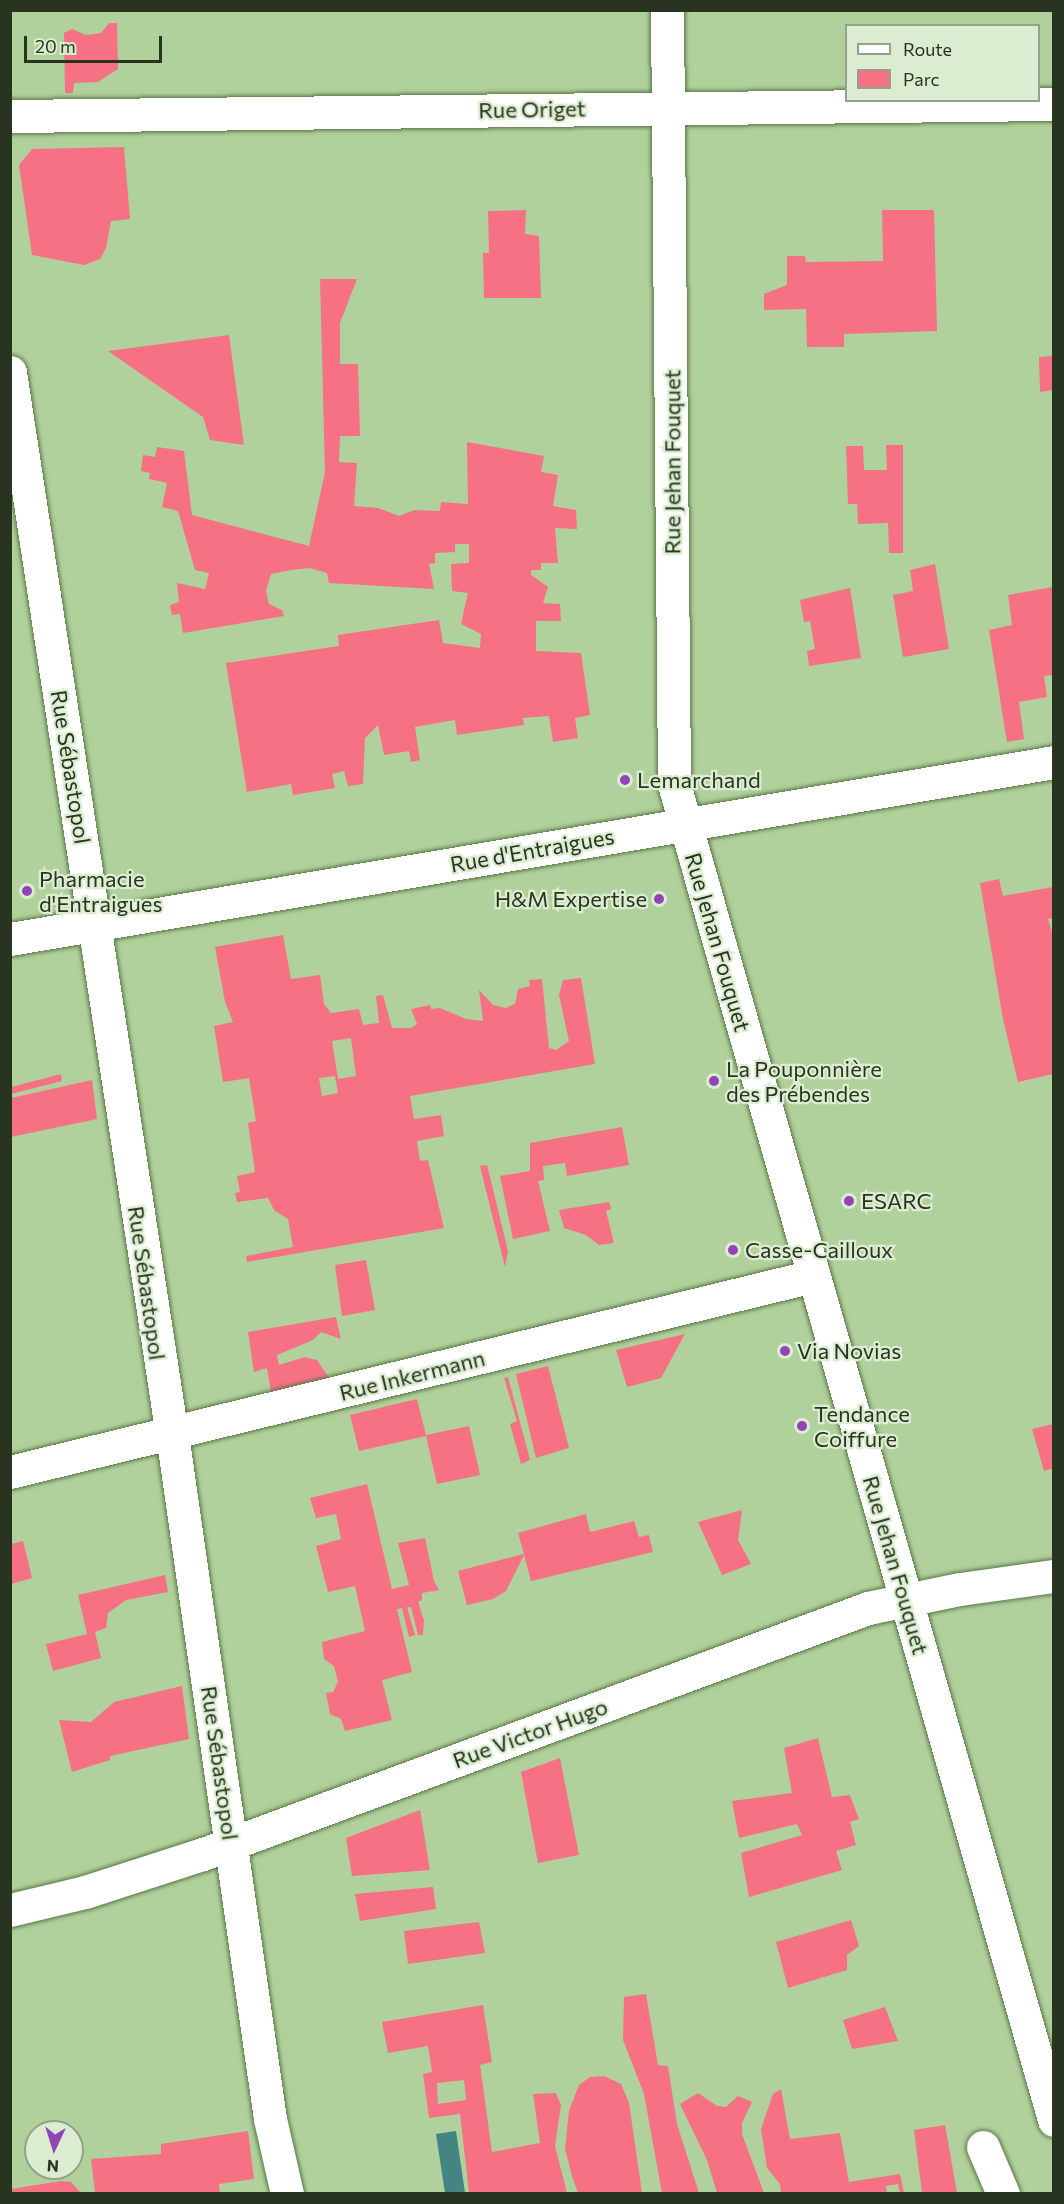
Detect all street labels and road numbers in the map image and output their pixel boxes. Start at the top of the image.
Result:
street label: Rue Origet [478,95,586,123]
street label: Rue Jehan Fouquet [659,370,685,554]
street label: Rue Sébastopol [46,688,96,846]
street label: Rue d'Entraigues [448,823,616,877]
street label: Rue Jehan Fouquet [680,850,756,1034]
street label: Rue Sébastopol [123,1204,171,1362]
street label: Rue Inkermann [336,1344,488,1406]
street label: Rue Jehan Fouquet [858,1473,934,1657]
street label: Rue Sébastopol [196,1684,244,1842]
street label: Rue Victor Hugo [449,1693,611,1773]

